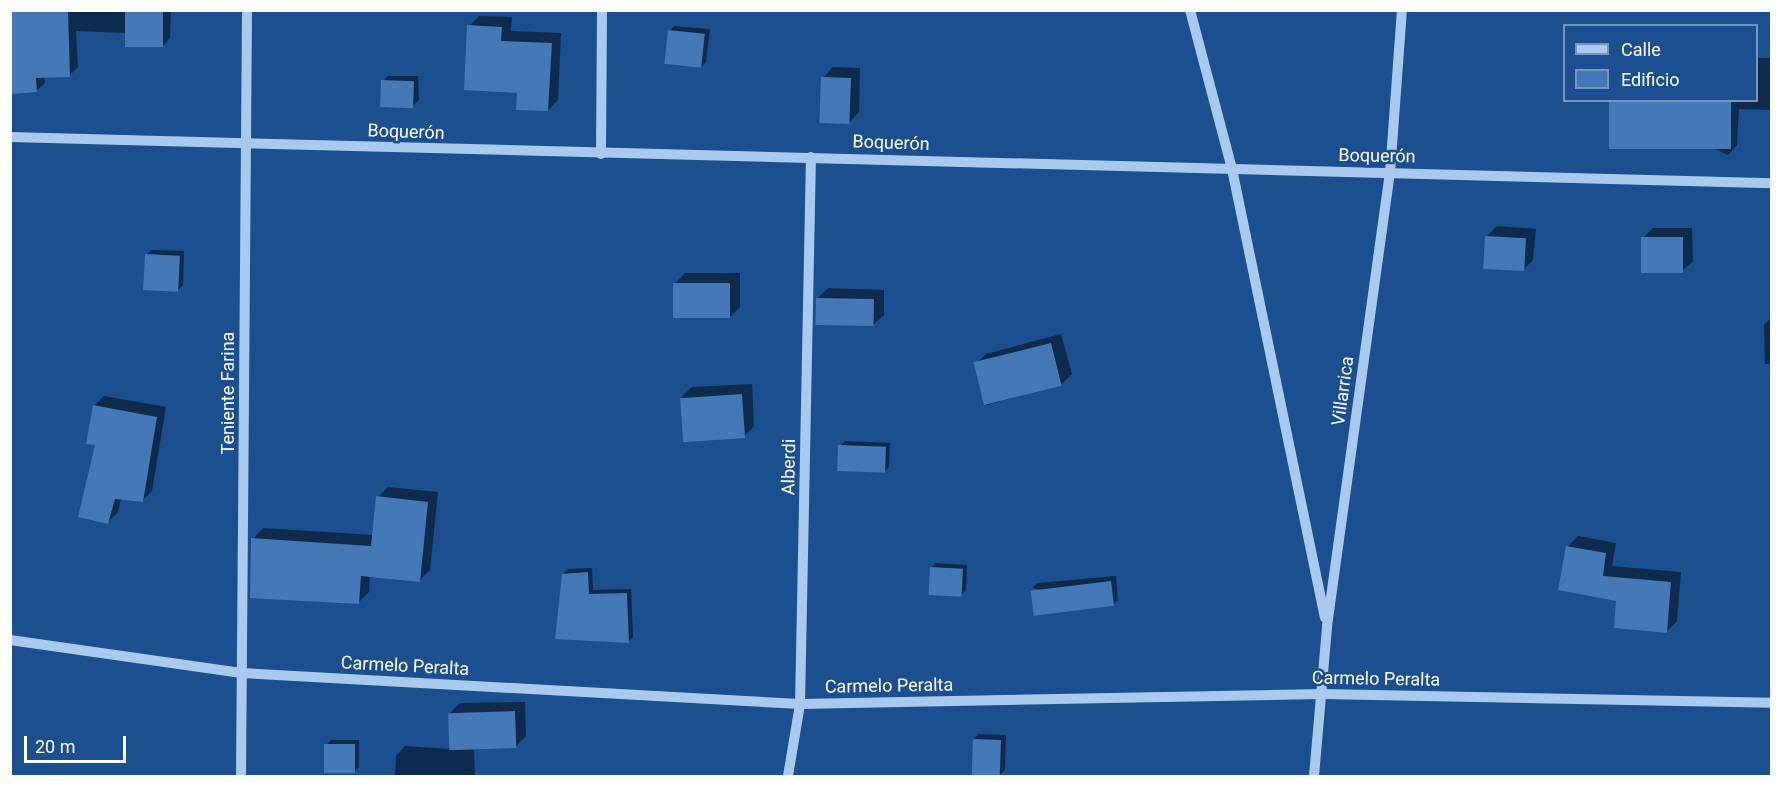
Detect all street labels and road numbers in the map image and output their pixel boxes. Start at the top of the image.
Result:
street label: Boquerón [367,120,445,144]
street label: Boquerón [852,131,930,155]
street label: Boquerón [1338,145,1416,167]
street label: Teniente Farina [217,332,239,454]
street label: Villarrica [1327,355,1359,427]
street label: Alberdi [778,439,800,495]
street label: Carmelo Peralta [340,652,470,680]
street label: Carmelo Peralta [1312,667,1440,691]
street label: Carmelo Peralta [825,674,953,698]

